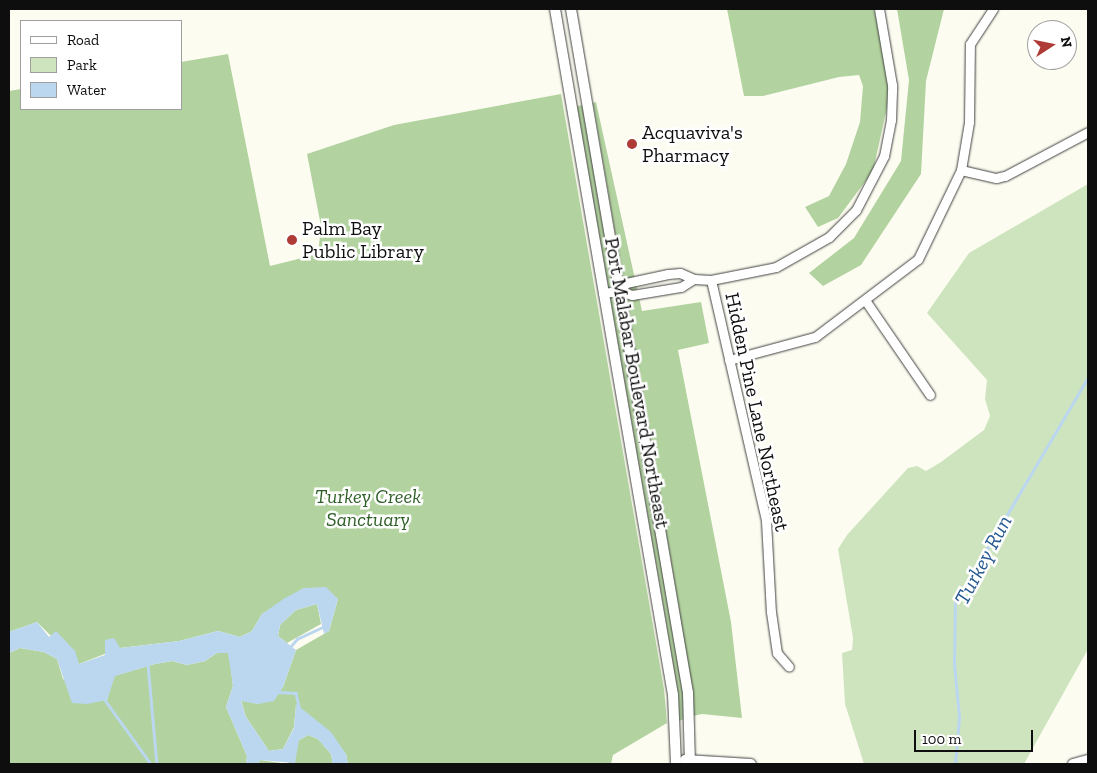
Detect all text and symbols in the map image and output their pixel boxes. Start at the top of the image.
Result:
legend [20,20,182,110]
north arrow [1027,20,1077,70]
text: Road [67,31,99,49]
text: N [1057,35,1076,49]
text: Park [67,56,97,74]
text: Water [67,81,107,99]
place label: Acquaviva's Pharmacy [642,120,743,167]
marker: Acquaviva's Pharmacy [626,138,638,150]
place label: Palm Bay Public Library [302,216,424,263]
marker: Palm Bay Public Library [286,234,298,246]
street label: Port Malabar Boulevard Northeast [600,235,674,531]
street label: Hidden Pine Lane Northeast [720,290,794,534]
park label: Turkey Creek Sanctuary [315,484,421,531]
water label: Turkey Run [949,511,1017,609]
scale bar [917,720,1036,752]
text: 100 m [922,730,961,748]

